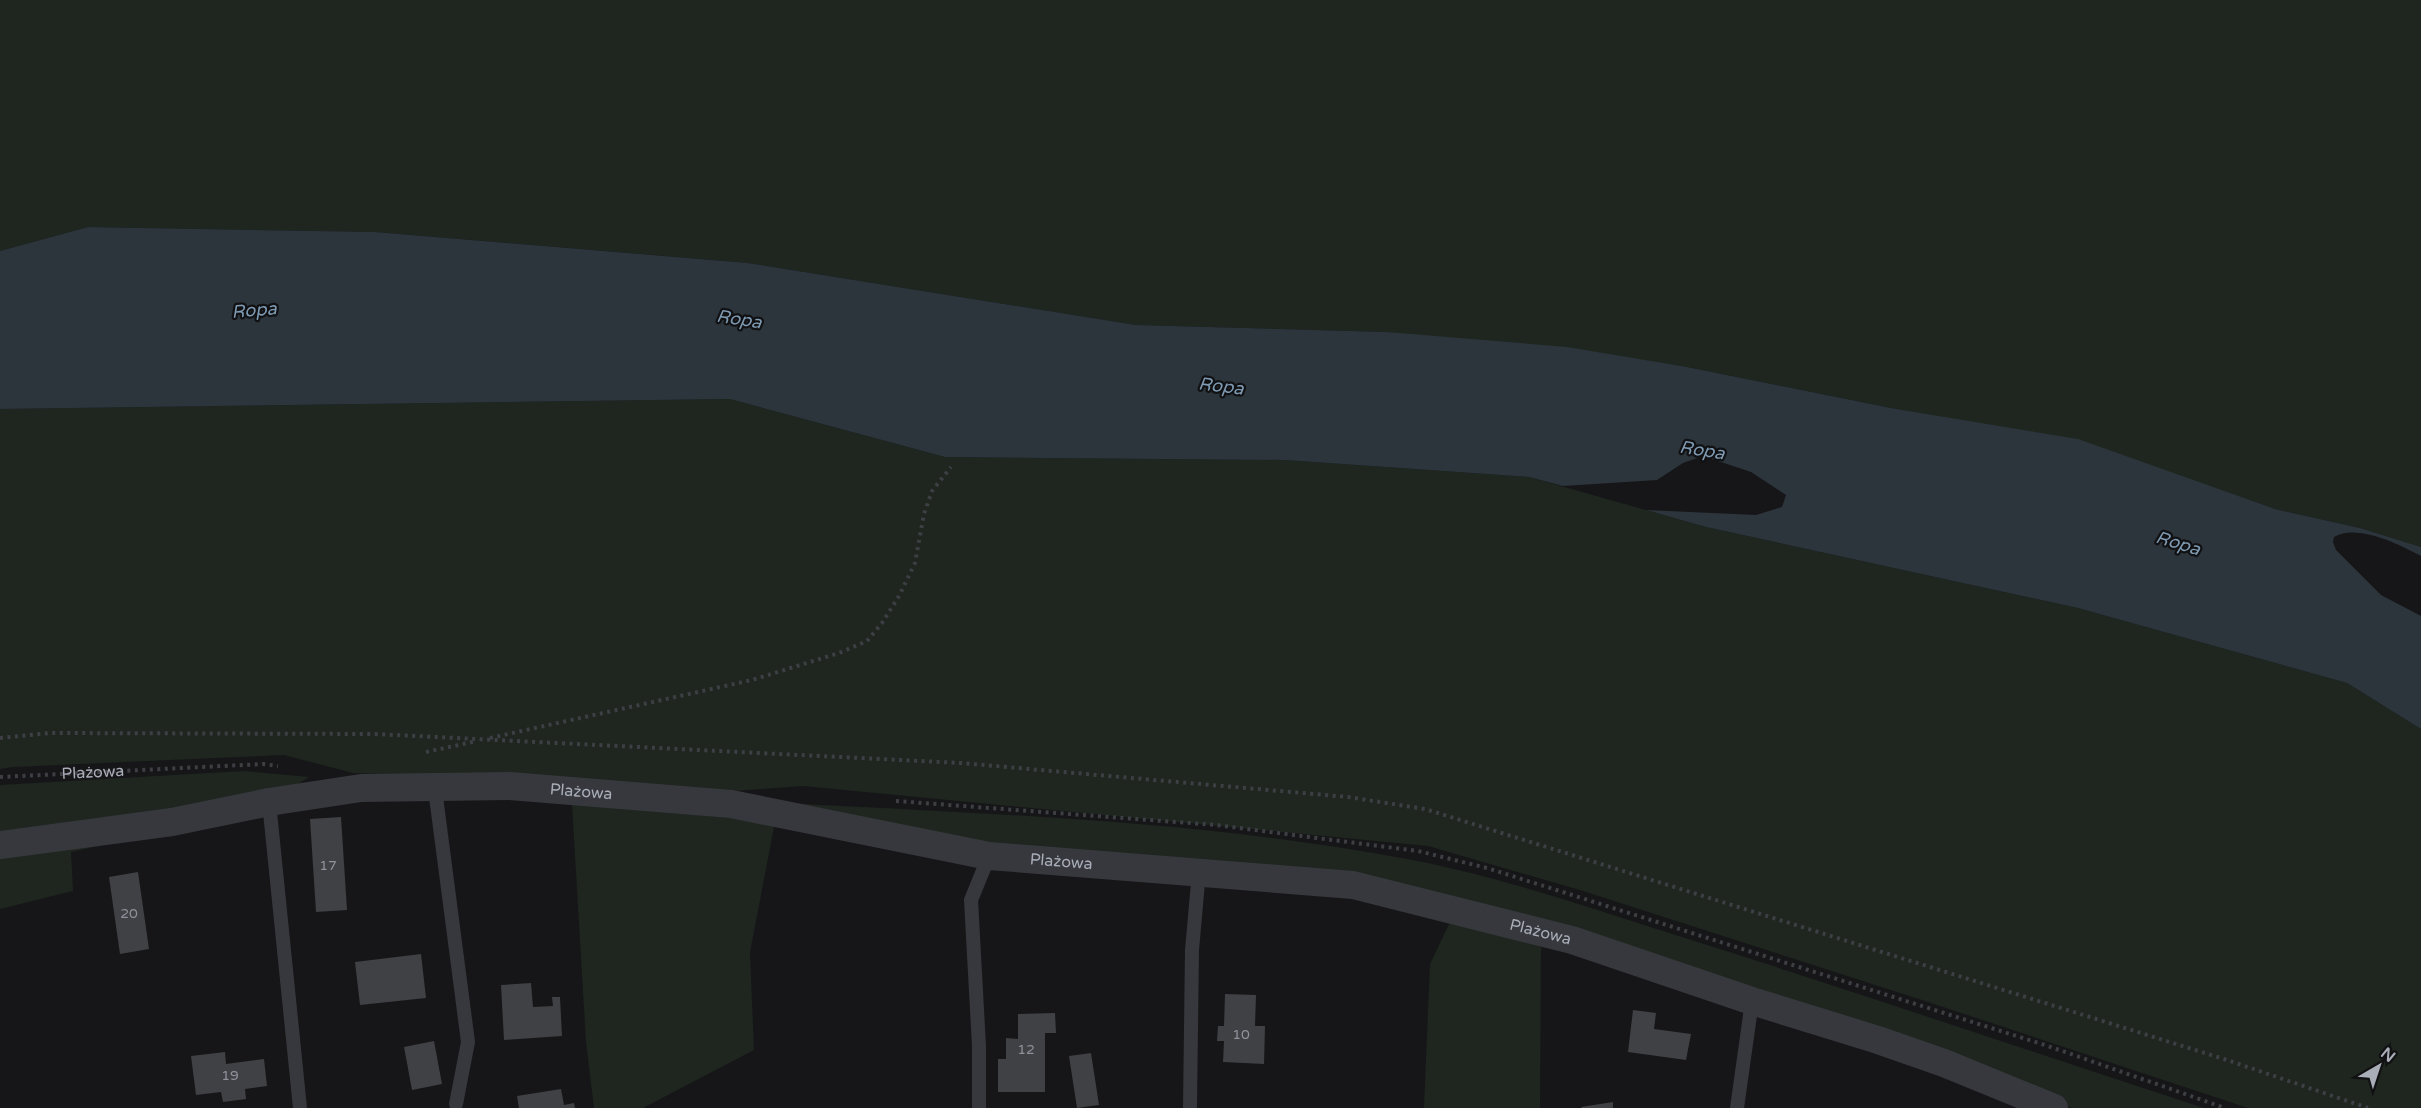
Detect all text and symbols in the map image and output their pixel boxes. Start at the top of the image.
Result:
water label: Ropa [231,297,278,323]
water label: Ropa [715,305,764,334]
water label: Ropa [1197,372,1246,400]
water label: Ropa [1678,436,1727,465]
water label: Ropa [2153,526,2204,560]
street label: Plażowa [61,761,125,784]
street label: Plażowa [549,779,613,804]
street label: Plażowa [1029,849,1093,874]
house number: 17 [319,857,337,874]
house number: 20 [120,905,138,922]
street label: Plażowa [1508,915,1573,949]
house number: 10 [1232,1026,1250,1043]
north arrow [2349,1036,2409,1096]
house number: 12 [1017,1041,1035,1058]
text: N [2377,1043,2399,1067]
house number: 19 [221,1067,239,1084]

